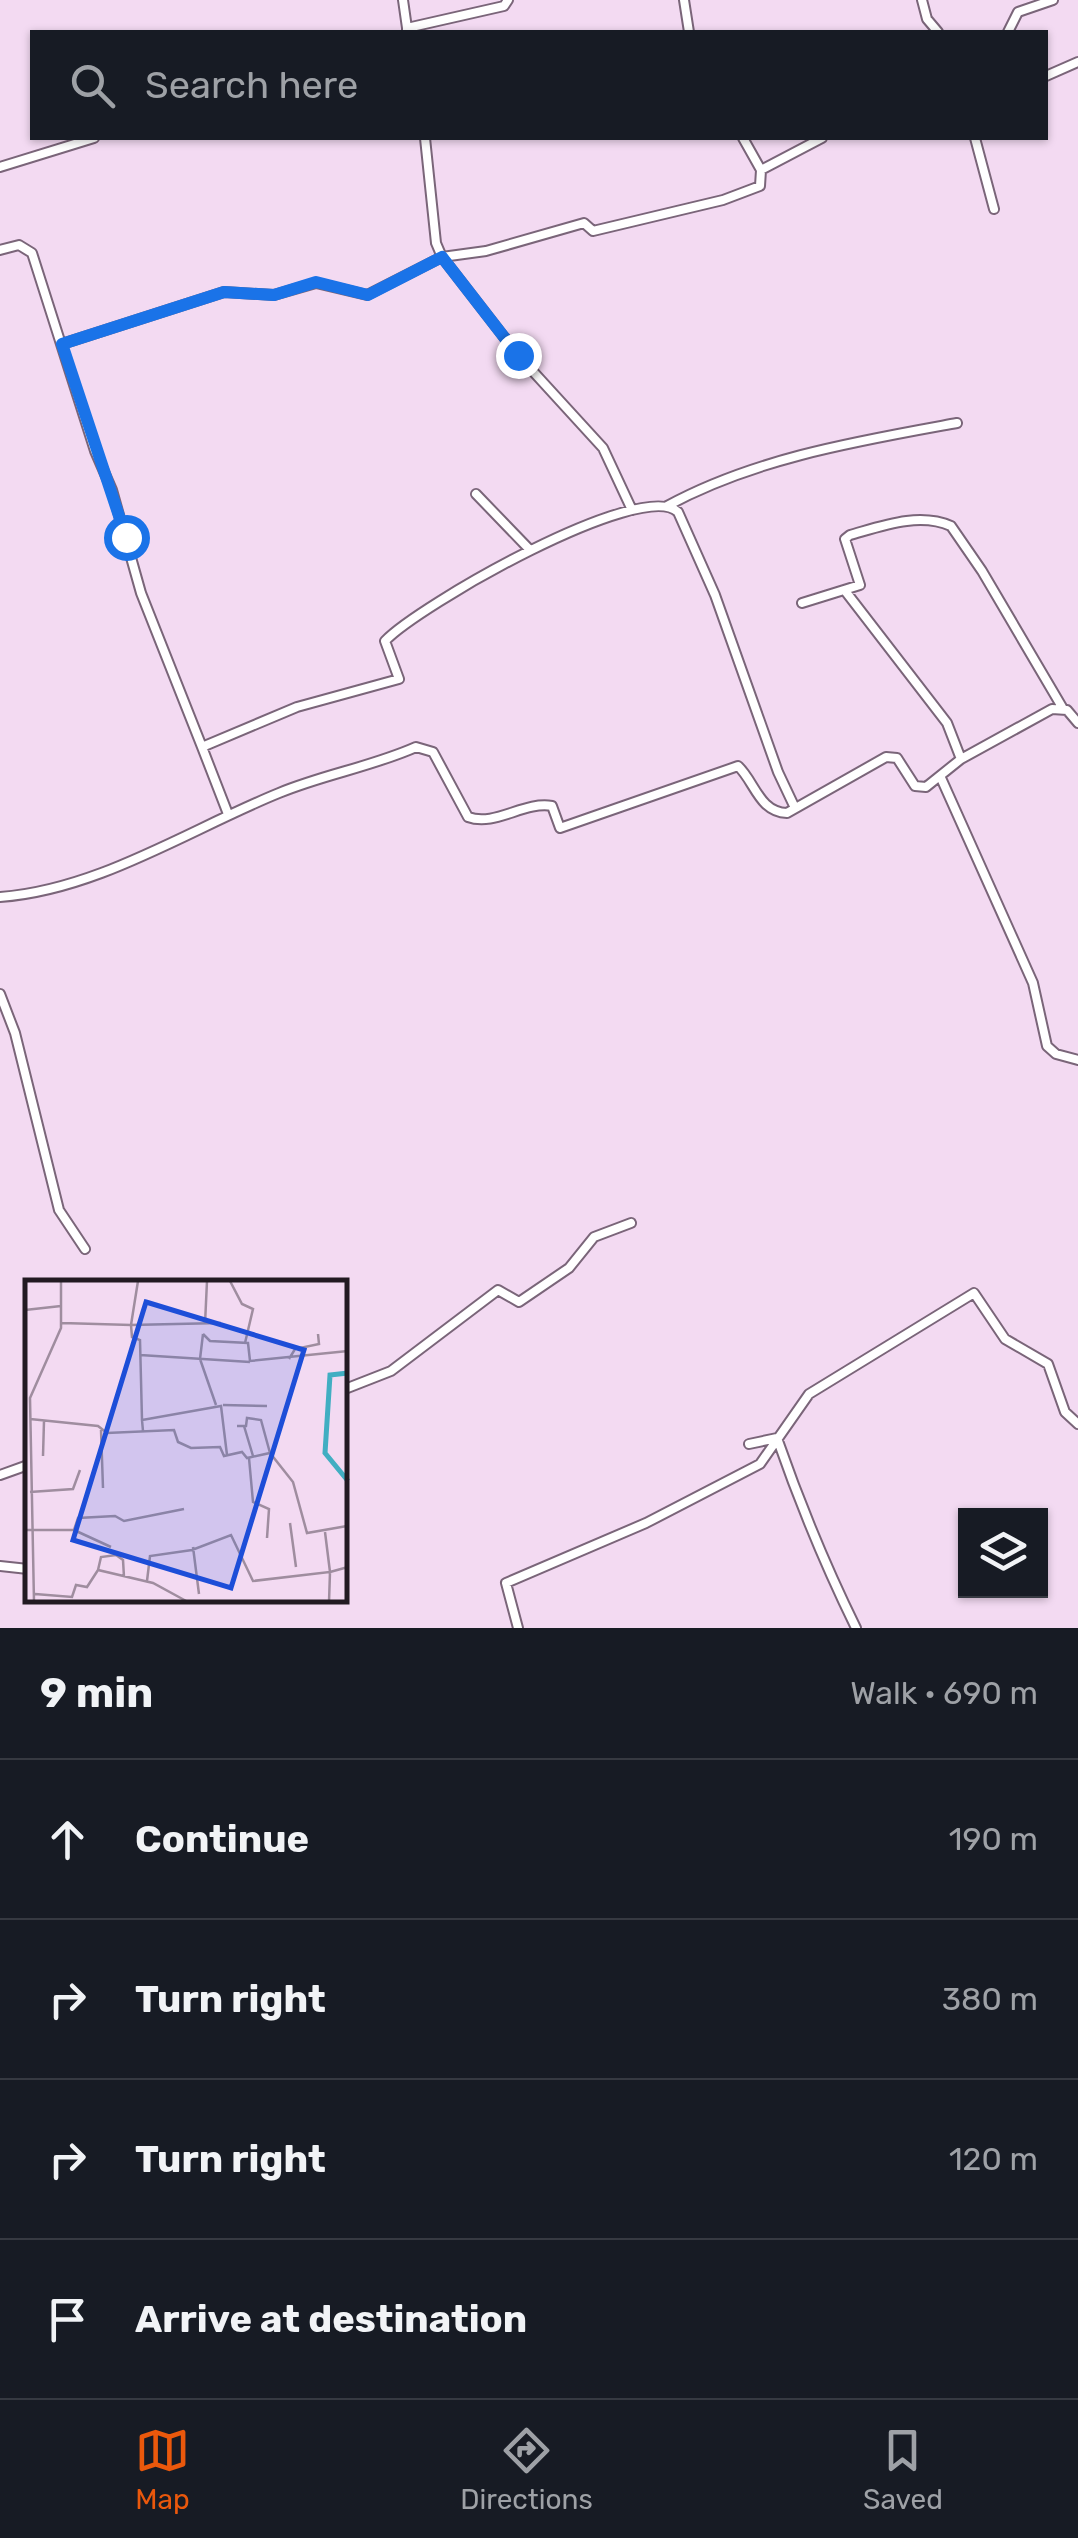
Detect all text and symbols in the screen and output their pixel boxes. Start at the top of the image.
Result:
search box [30,30,1048,140]
icon: search [65,58,120,113]
text: Search here [145,62,358,108]
route end [496,333,542,379]
route start [104,515,150,561]
inset map [25,1280,348,1603]
map controls [958,1508,1048,1598]
button: layers [958,1508,1048,1598]
text: 9 min [40,1668,153,1718]
text: Walk · 690 m [850,1674,1038,1712]
icon: ahead [40,1812,95,1867]
text: Continue [135,1816,309,1862]
text: 190 m [949,1820,1038,1858]
icon: right [40,1972,95,2027]
text: Turn right [135,1976,326,2022]
text: 380 m [942,1980,1038,2018]
icon: right [40,2132,95,2187]
text: Turn right [135,2136,326,2182]
text: 120 m [949,2140,1038,2178]
icon: arrive [40,2292,95,2347]
text: Arrive at destination [135,2296,527,2342]
tab: Map [135,2423,190,2516]
tab: Directions [460,2423,593,2516]
tab: Saved [863,2423,943,2516]

